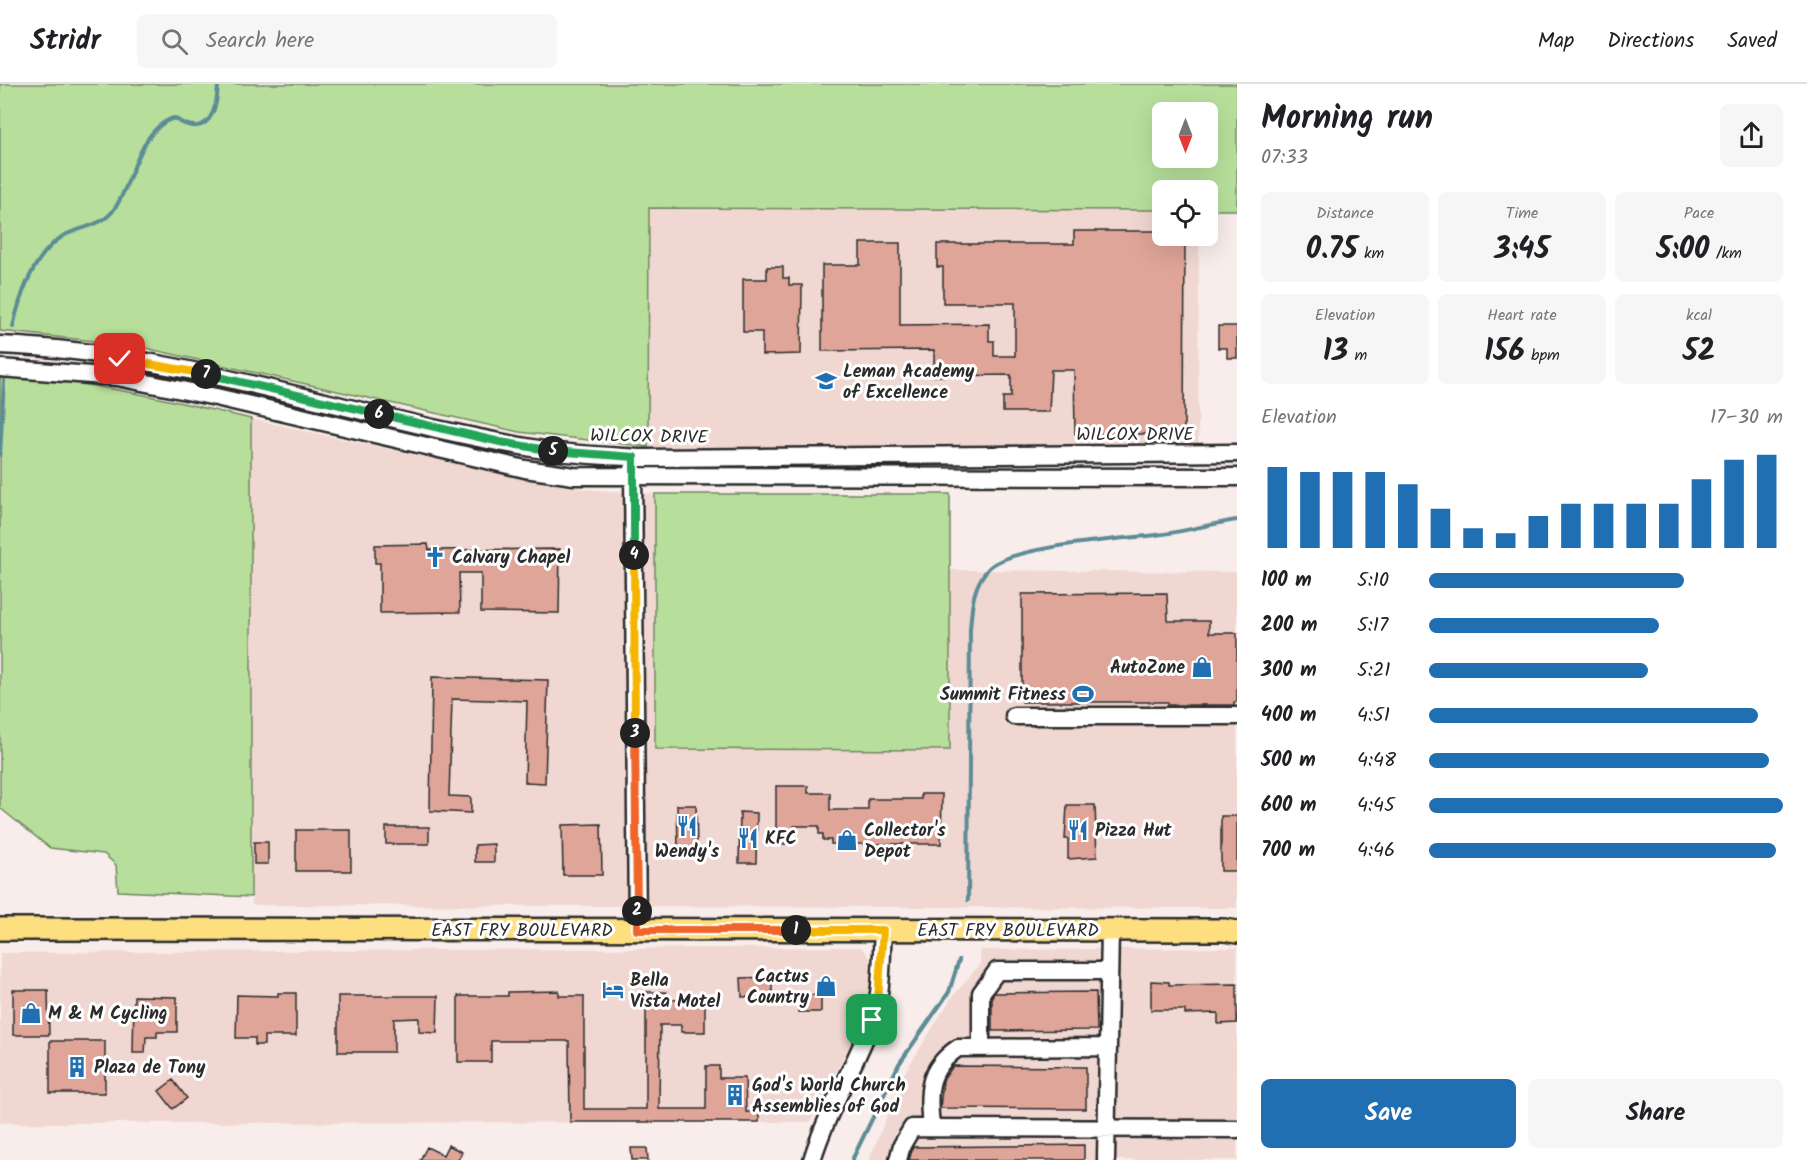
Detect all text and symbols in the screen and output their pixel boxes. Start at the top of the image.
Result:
search box [137,14,557,68]
text: Stridr [30,19,101,64]
text: Search here [206,24,314,59]
icon: search [158,25,191,58]
text: Map [1538,25,1574,58]
text: Directions [1607,25,1694,58]
text: Saved [1727,25,1777,58]
text: Morning run [1261,93,1433,146]
north arrow [1152,102,1218,168]
map controls [1152,102,1218,246]
button: share [1720,104,1783,167]
text: 07:33 [1261,142,1308,174]
button: locate [1152,180,1218,246]
text: Distance [1316,201,1374,226]
text: Time [1506,201,1538,226]
text: Pace [1684,201,1714,226]
text: 0.75 [1306,226,1358,274]
text: 3:45 [1494,226,1550,274]
text: 5:00 [1656,226,1710,274]
text: km [1358,241,1384,266]
text: /km [1710,241,1742,266]
text: Elevation [1315,303,1375,328]
text: Heart rate [1487,303,1557,328]
text: kcal [1686,303,1712,328]
text: 13 [1323,328,1348,376]
text: 156 [1484,328,1525,376]
text: 52 [1683,328,1715,376]
pin [94,333,145,384]
icon: check [103,342,136,375]
text: m [1348,343,1367,368]
text: bpm [1525,343,1560,368]
place label: Leman Academy of Excellence [843,358,975,408]
pin: 7 [191,359,221,389]
text: 7 [202,361,210,386]
school or university icon: Leman Academy of Excellence [814,369,838,393]
pin: 6 [364,399,394,429]
text: 6 [375,401,383,426]
text: Elevation [1261,402,1337,434]
text: 17–30 m [1710,402,1783,434]
street label: WILCOX DRIVE [1076,421,1194,450]
street label: WILCOX DRIVE [590,422,708,453]
pin: 5 [538,436,568,466]
text: 5 [549,438,557,463]
pin: 4 [619,540,649,570]
text: 4 [630,542,638,567]
place label: Calvary Chapel [452,544,571,573]
church icon: Calvary Chapel [423,545,447,569]
text: 100 m [1261,565,1312,597]
text: 5:10 [1357,565,1389,597]
text: 200 m [1261,610,1317,642]
text: 5:17 [1357,610,1388,642]
place label: AutoZone [1110,654,1185,683]
shop icon: AutoZone [1190,655,1214,679]
text: 300 m [1261,655,1317,687]
text: 5:21 [1357,655,1391,687]
place label: Summit Fitness [940,681,1067,710]
sports icon: Summit Fitness [1071,682,1095,706]
text: 400 m [1261,700,1317,732]
text: 4:51 [1357,700,1390,732]
pin: 3 [620,718,650,748]
text: 3 [631,720,639,745]
text: 500 m [1261,745,1316,777]
text: 4:48 [1357,745,1396,777]
text: 600 m [1261,790,1316,822]
text: 4:45 [1357,790,1395,822]
restaurant icon: Wendy's [675,814,699,838]
place label: Collector's Depot [864,817,946,867]
place label: Pizza Hut [1095,817,1172,846]
restaurant icon: Pizza Hut [1066,818,1090,842]
place label: KFC [765,825,797,854]
restaurant icon: KFC [736,826,760,850]
shop icon: Collector's Depot [835,828,859,852]
text: 700 m [1261,835,1315,867]
text: 4:46 [1357,835,1395,867]
place label: Wendy's [655,838,720,867]
pin: 2 [622,896,652,926]
text: 2 [632,898,642,923]
pin: 1 [781,915,811,945]
street label: EAST FRY BOULEVARD [431,917,613,946]
text: 1 [794,917,798,942]
street label: EAST FRY BOULEVARD [917,917,1099,946]
place label: Cactus Country [747,963,810,1013]
place label: Bella Vista Motel [630,967,721,1017]
shop icon: Cactus Country [814,974,838,998]
hotel icon: Bella Vista Motel [601,978,625,1002]
pin [846,994,897,1045]
place label: M & M Cycling [48,1000,168,1029]
shop icon: M & M Cycling [19,1001,43,1025]
icon: arrive [855,1003,888,1036]
place label: Plaza de Tony [94,1054,206,1083]
building icon: Plaza de Tony [65,1055,89,1079]
place label: God's World Church Assemblies of God [752,1072,906,1122]
button: Save [1261,1079,1516,1148]
button: Share [1528,1079,1783,1148]
building icon: God's World Church Assemblies of God [723,1083,747,1107]

